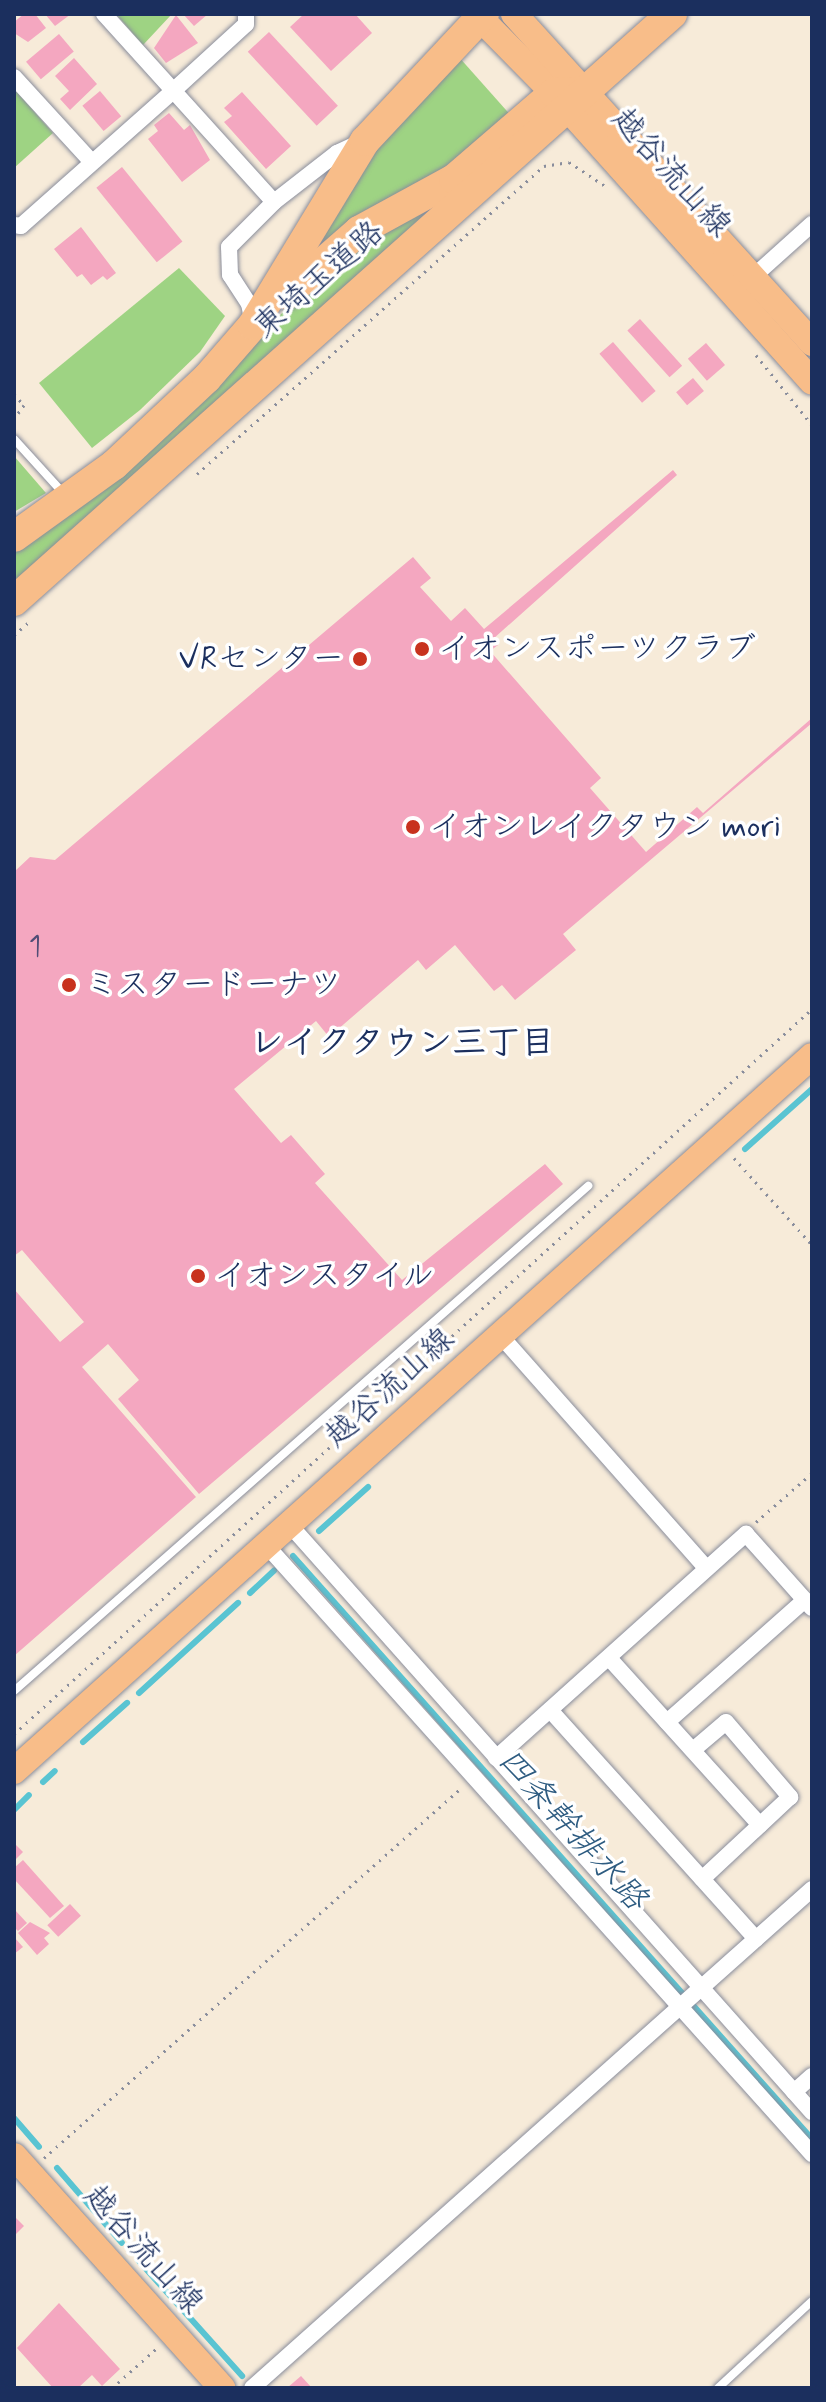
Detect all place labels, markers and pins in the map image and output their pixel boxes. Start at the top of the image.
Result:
place label: イオンスポーツクラブ [438,630,758,668]
place label: VRセンター [177,640,344,678]
marker: イオンスポーツクラブ [413,640,431,658]
marker: VRセンター [351,650,369,668]
place label: イオンレイクタウン mori [429,808,785,846]
marker: イオンレイクタウン mori [404,818,422,836]
place label: ミスタードーナツ [85,966,341,1004]
marker: ミスタードーナツ [60,976,78,994]
place label: イオンスタイル [214,1257,438,1295]
marker: イオンスタイル [189,1267,207,1285]

